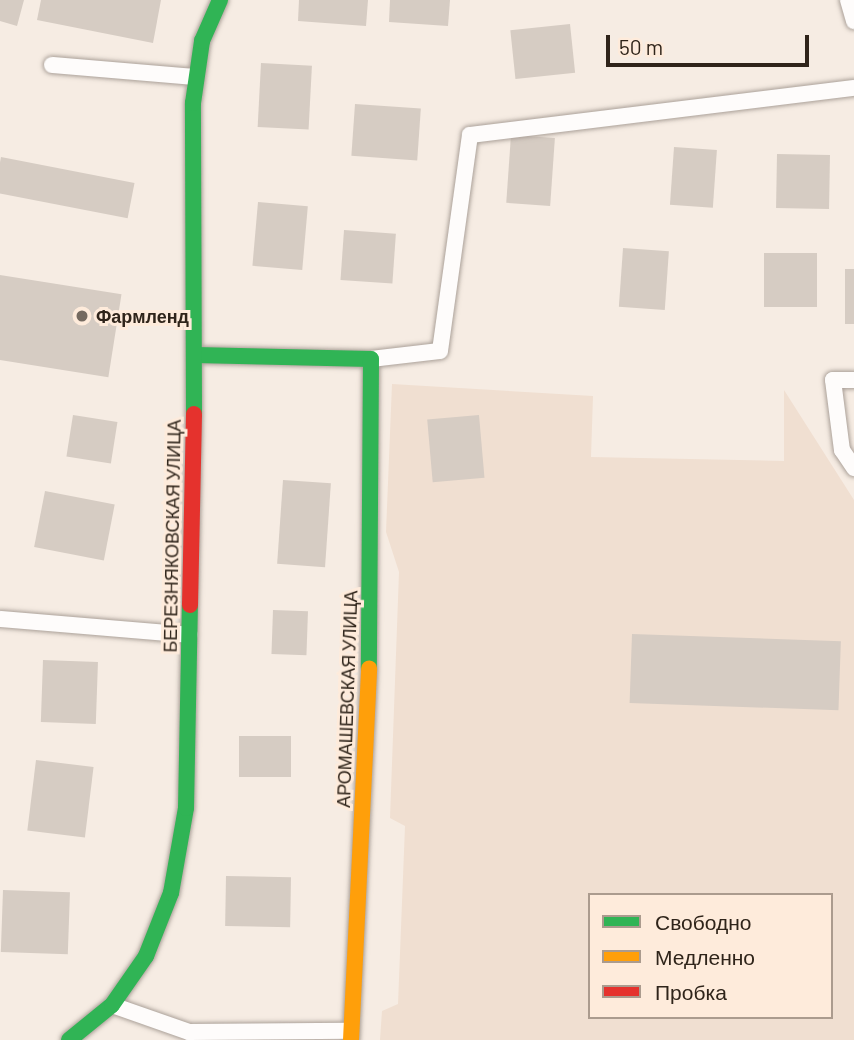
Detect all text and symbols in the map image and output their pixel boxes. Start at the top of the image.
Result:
scale bar [609,21,812,65]
text: 50 m [619,34,663,59]
place label: Фармленд [96,305,189,327]
marker: Фармленд [74,308,90,324]
street label: БЕРЕЗНЯКОВСКАЯ УЛИЦА [159,419,185,653]
street label: АРОМАШЕВСКАЯ УЛИЦА [332,590,362,808]
legend [588,893,833,1019]
text: Свободно [655,909,752,934]
text: Медленно [655,944,755,969]
text: Пробка [655,979,727,1004]

